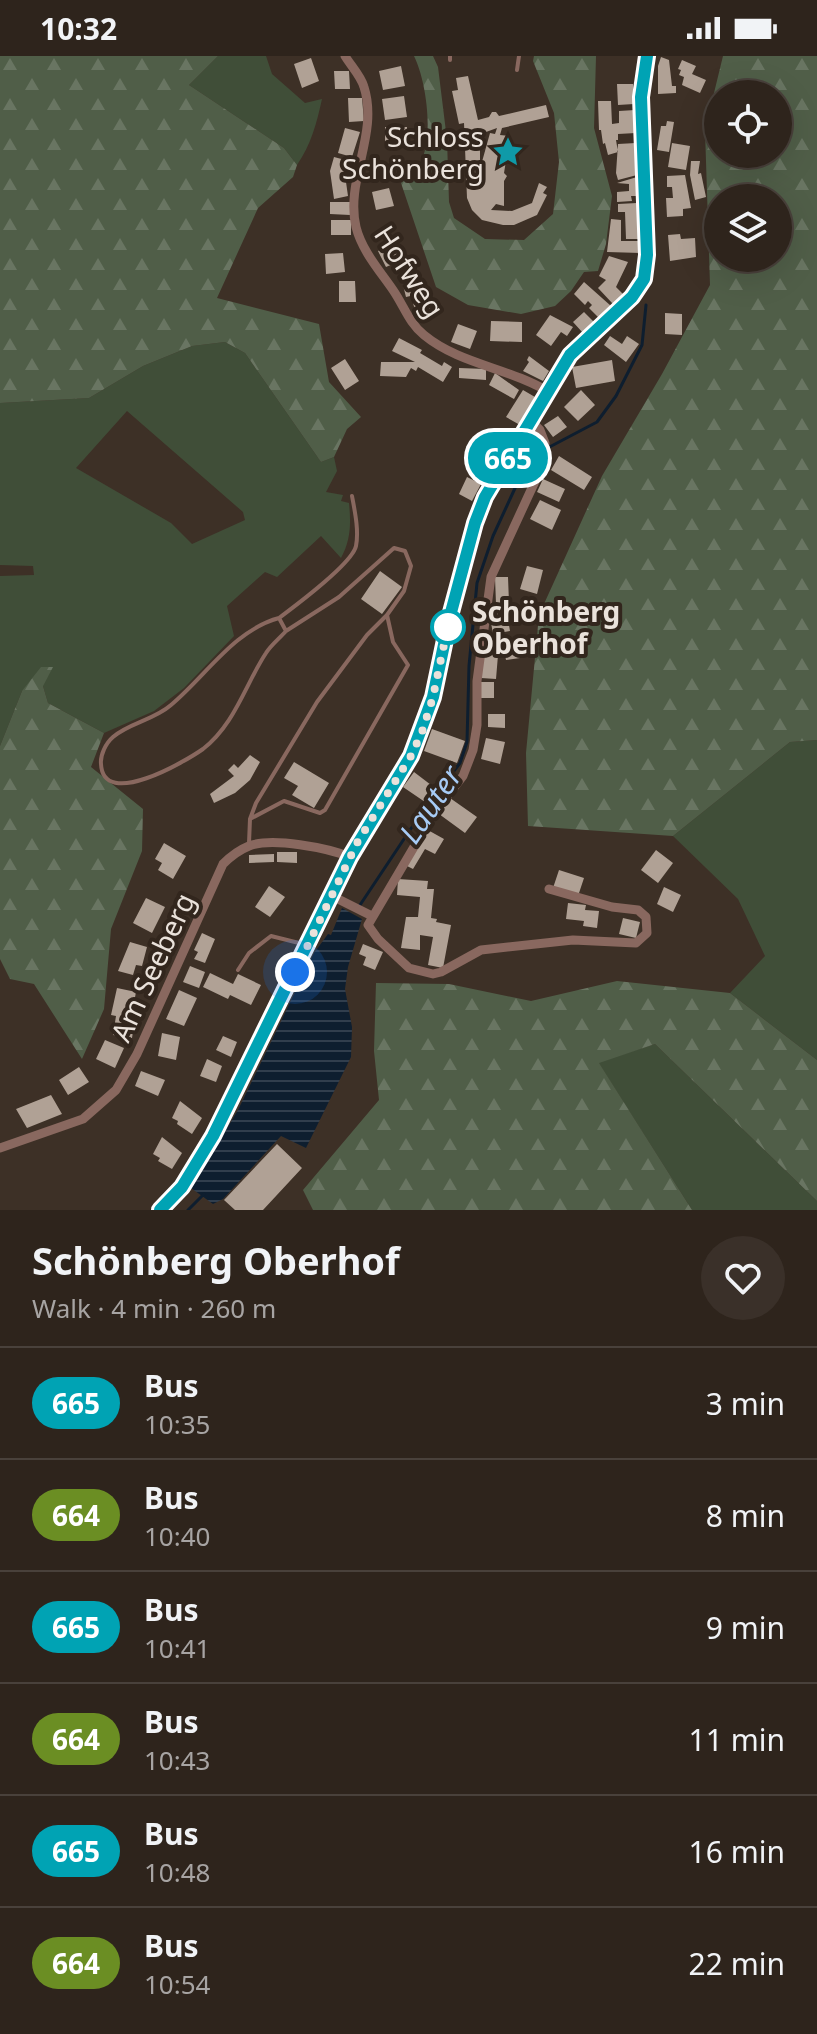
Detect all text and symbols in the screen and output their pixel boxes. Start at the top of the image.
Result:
text: 10:32 [40,8,117,49]
map controls [704,80,792,272]
button: locate [704,80,792,168]
place label: Schloss Schönberg [342,117,484,187]
place icon: Schloss Schönberg [491,135,525,169]
button: layers [704,184,792,272]
street label: Hofweg [366,218,454,324]
line badge: 665 [462,432,554,484]
text: 665 [484,439,532,477]
place label: Schönberg Oberhof [472,592,620,662]
marker: Schönberg Oberhof [431,610,465,644]
water label: Lauter [389,756,472,851]
street label: Am Seeberg [101,887,203,1047]
your location [275,952,315,992]
text: Schönberg Oberhof [32,1234,400,1286]
button: heart [701,1236,785,1320]
text: Walk · 4 min · 260 m [32,1290,276,1326]
text: Bus [144,1365,199,1406]
text: 3 min [706,1383,785,1424]
text: 665 [52,1384,100,1422]
text: 10:35 [144,1406,210,1442]
text: Bus [144,1477,199,1518]
text: 8 min [706,1495,785,1536]
text: 664 [52,1496,100,1534]
text: 10:40 [144,1518,210,1554]
text: Bus [144,1589,199,1630]
text: 9 min [706,1607,785,1648]
text: 665 [52,1608,100,1646]
text: 10:41 [144,1630,210,1666]
text: Bus [144,1701,199,1742]
text: 11 min [689,1719,785,1760]
text: 664 [52,1720,100,1758]
text: 10:43 [144,1742,210,1778]
text: Bus [144,1813,199,1854]
text: 16 min [689,1831,785,1872]
text: 665 [52,1832,100,1870]
text: 10:48 [144,1854,210,1890]
text: Bus [144,1925,199,1966]
text: 22 min [689,1943,785,1984]
text: 664 [52,1944,100,1982]
text: 10:54 [144,1966,210,2002]

